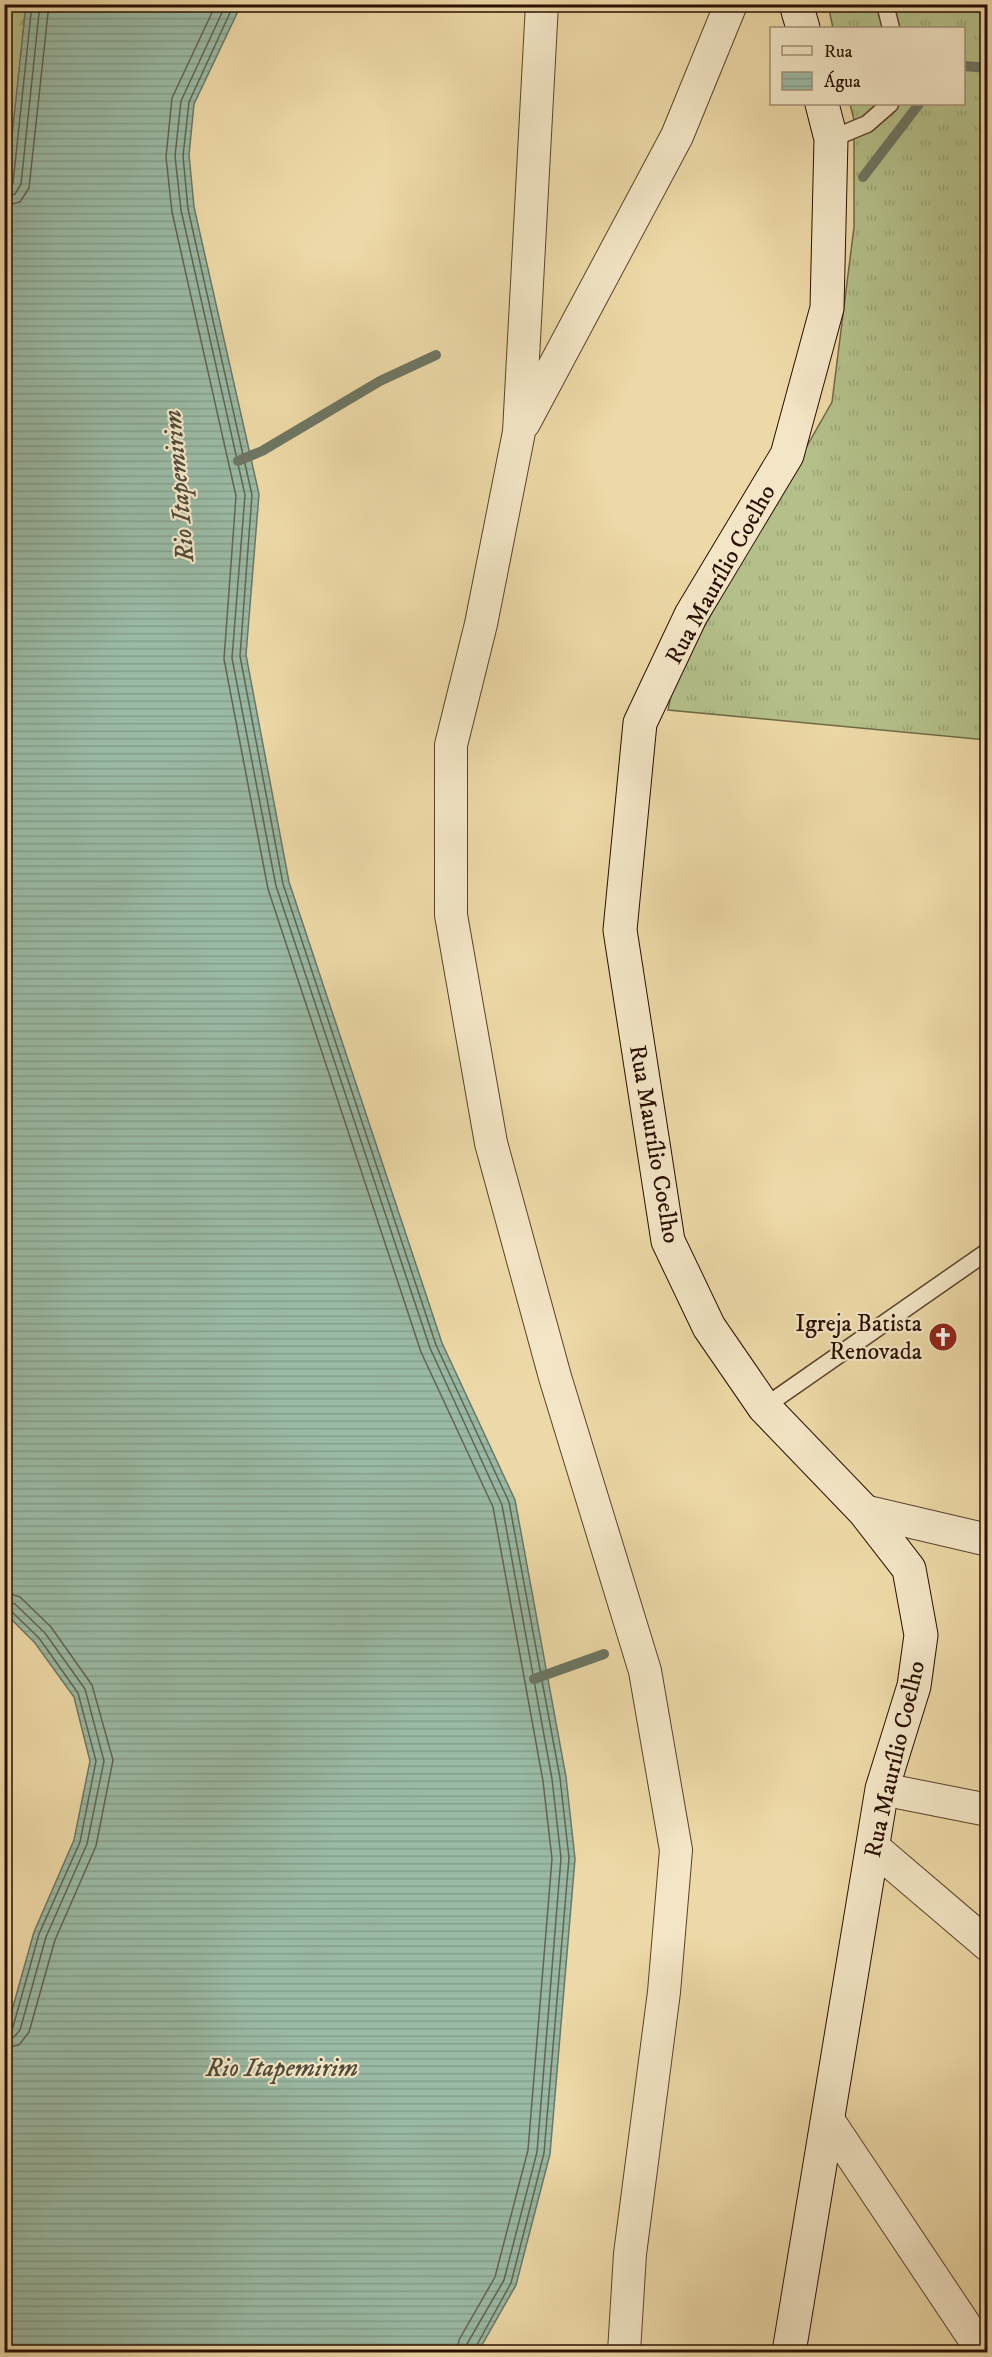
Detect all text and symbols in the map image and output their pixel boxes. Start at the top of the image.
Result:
legend [770,27,965,105]
text: Rua [824,41,853,63]
text: Água [824,70,861,93]
water label: Rio Itapemirim [156,409,203,564]
street label: Rua Maurílio Coelho [659,479,783,670]
street label: Rua Maurílio Coelho [622,1043,686,1246]
place label: Igreja Batista Renovada [795,1309,923,1367]
church icon: Igreja Batista Renovada [927,1321,959,1353]
street label: Rua Maurílio Coelho [858,1658,932,1860]
water label: Rio Itapemirim [205,2052,358,2085]

